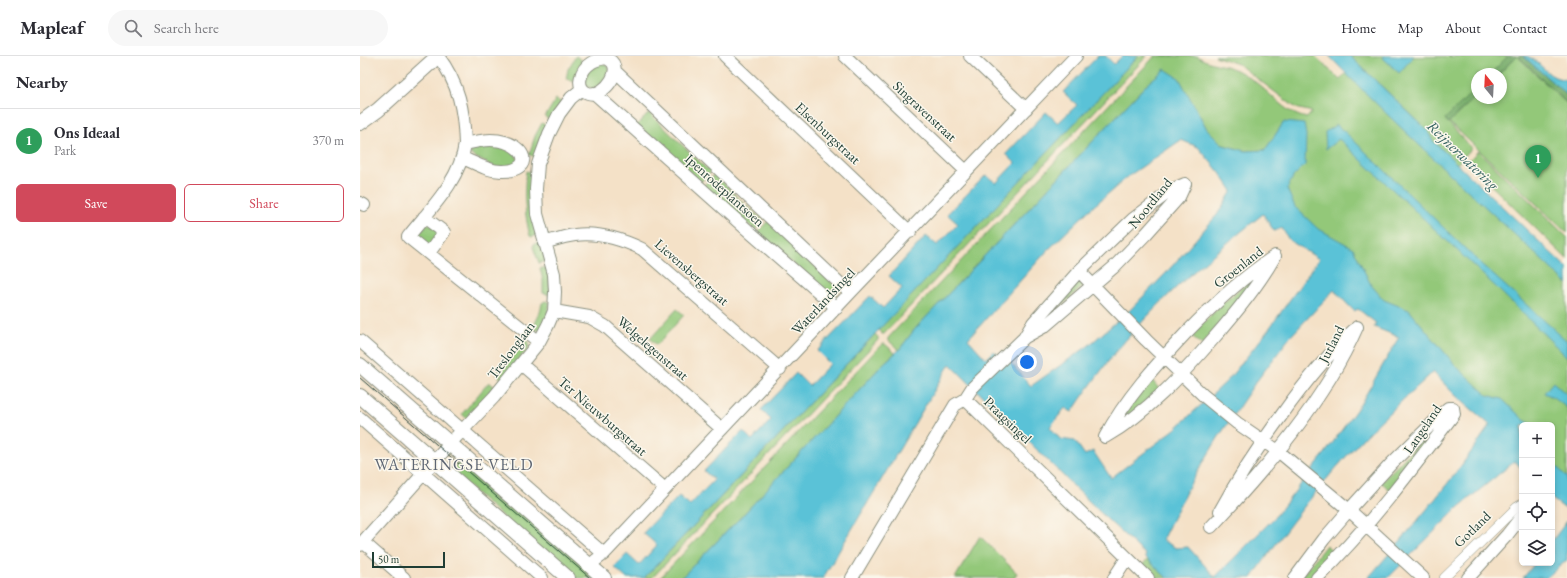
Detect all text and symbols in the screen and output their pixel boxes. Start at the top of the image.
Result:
search box [108,10,388,46]
text: Mapleaf [20,15,84,40]
icon: search [122,17,144,39]
text: Search here [154,18,219,37]
text: Home [1341,19,1376,37]
text: Map [1398,19,1423,37]
text: About [1445,19,1481,37]
text: Contact [1503,19,1547,37]
north arrow [1471,68,1507,104]
text: Nearby [16,71,68,93]
street label: Singravenstraat [889,77,961,146]
street label: Elsenburgstraat [791,98,865,168]
water label: Reijnerwatering [1423,116,1503,194]
text: Ons Ideaal [54,123,120,142]
text: 1 [26,132,32,149]
text: 370 m [313,132,344,149]
text: Park [54,142,76,159]
pin: 1 [1525,145,1551,178]
street label: Ipenrodeplantsoen [681,149,769,231]
street label: Noordland [1124,173,1176,232]
button: Save [16,184,176,222]
button: Share [184,184,344,222]
street label: Lievensbergstraat [651,235,733,310]
street label: Groenland [1210,241,1267,292]
street label: Waterlandsingel [787,263,859,338]
street label: Welgelegenstraat [614,312,693,384]
street label: Treslonglaan [483,317,539,383]
street label: Jutland [1313,321,1349,367]
your location [1017,352,1037,372]
street label: Ter Nieuwburgstraat [555,372,652,460]
street label: Praagsingel [980,393,1036,448]
street label: Langeland [1399,400,1446,457]
map controls [1519,422,1555,566]
button: + [1519,422,1555,458]
district label: WATERINGSE VELD [375,454,533,475]
button: − [1519,458,1555,494]
button: locate [1519,494,1555,530]
street label: Gotland [1450,506,1495,551]
button: layers [1519,530,1555,566]
scale bar [372,550,445,569]
text: 50 m [378,552,399,566]

